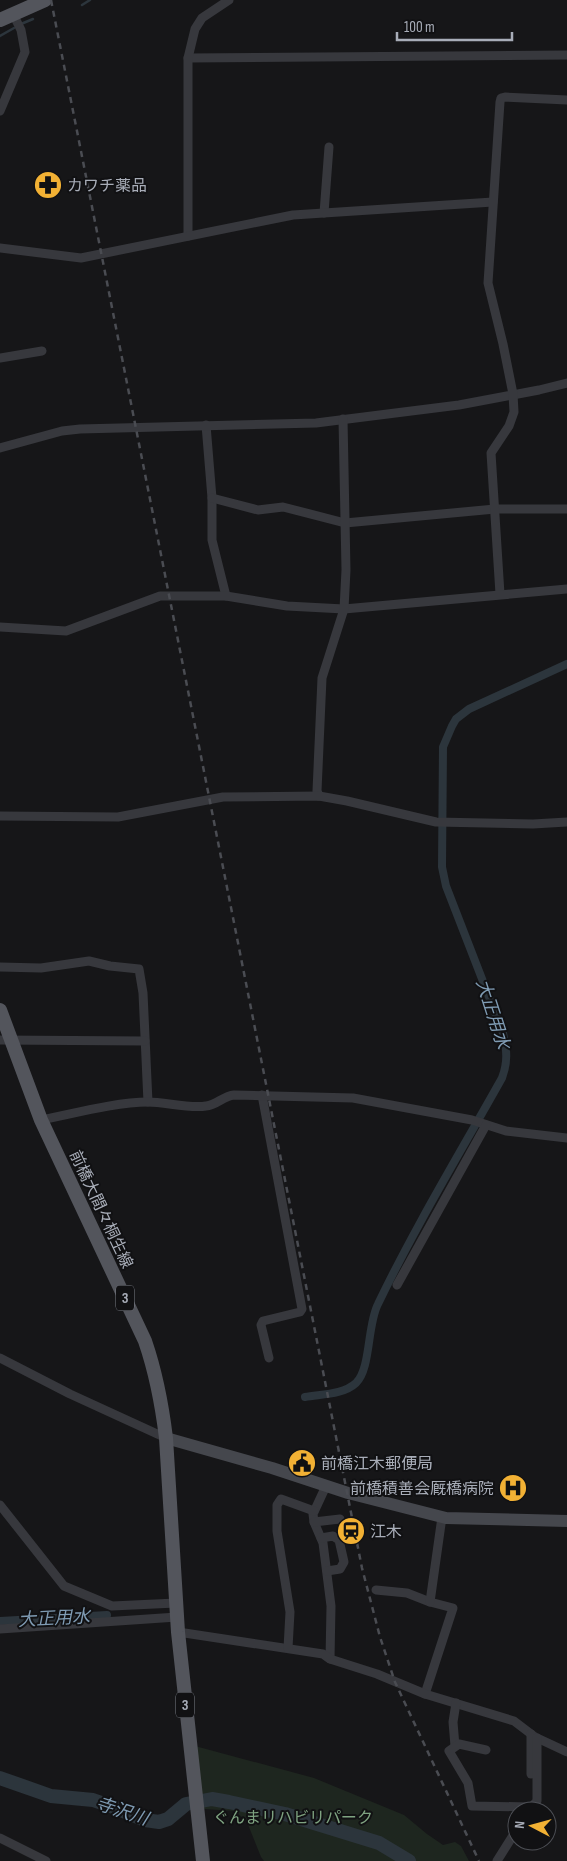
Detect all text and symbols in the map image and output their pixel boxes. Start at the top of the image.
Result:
scale bar [397,10,512,42]
text: 100 m [404,18,435,37]
pharmacy icon: カワチ薬品 [33,170,63,200]
place label: カワチ薬品 [67,177,147,196]
water label: 大正用水 [471,977,514,1054]
street label: 前橋大間々桐生線 [65,1148,136,1272]
road number: 3 [116,1286,134,1310]
public building icon: 前橋江木郵便局 [287,1448,317,1478]
place label: 前橋江木郵便局 [321,1455,433,1474]
hospital icon: 前橋積善会厩橋病院 [498,1473,528,1503]
place label: 前橋積善会厩橋病院 [350,1480,494,1499]
station icon: 江木 [336,1516,366,1546]
place label: 江木 [370,1523,402,1542]
water label: 大正用水 [18,1606,93,1631]
road number: 3 [176,1692,194,1718]
water label: 寺沢川 [93,1793,153,1830]
north arrow [507,1801,557,1851]
park label: ぐんまリハビリパーク [213,1809,373,1828]
text: N [511,1820,528,1829]

